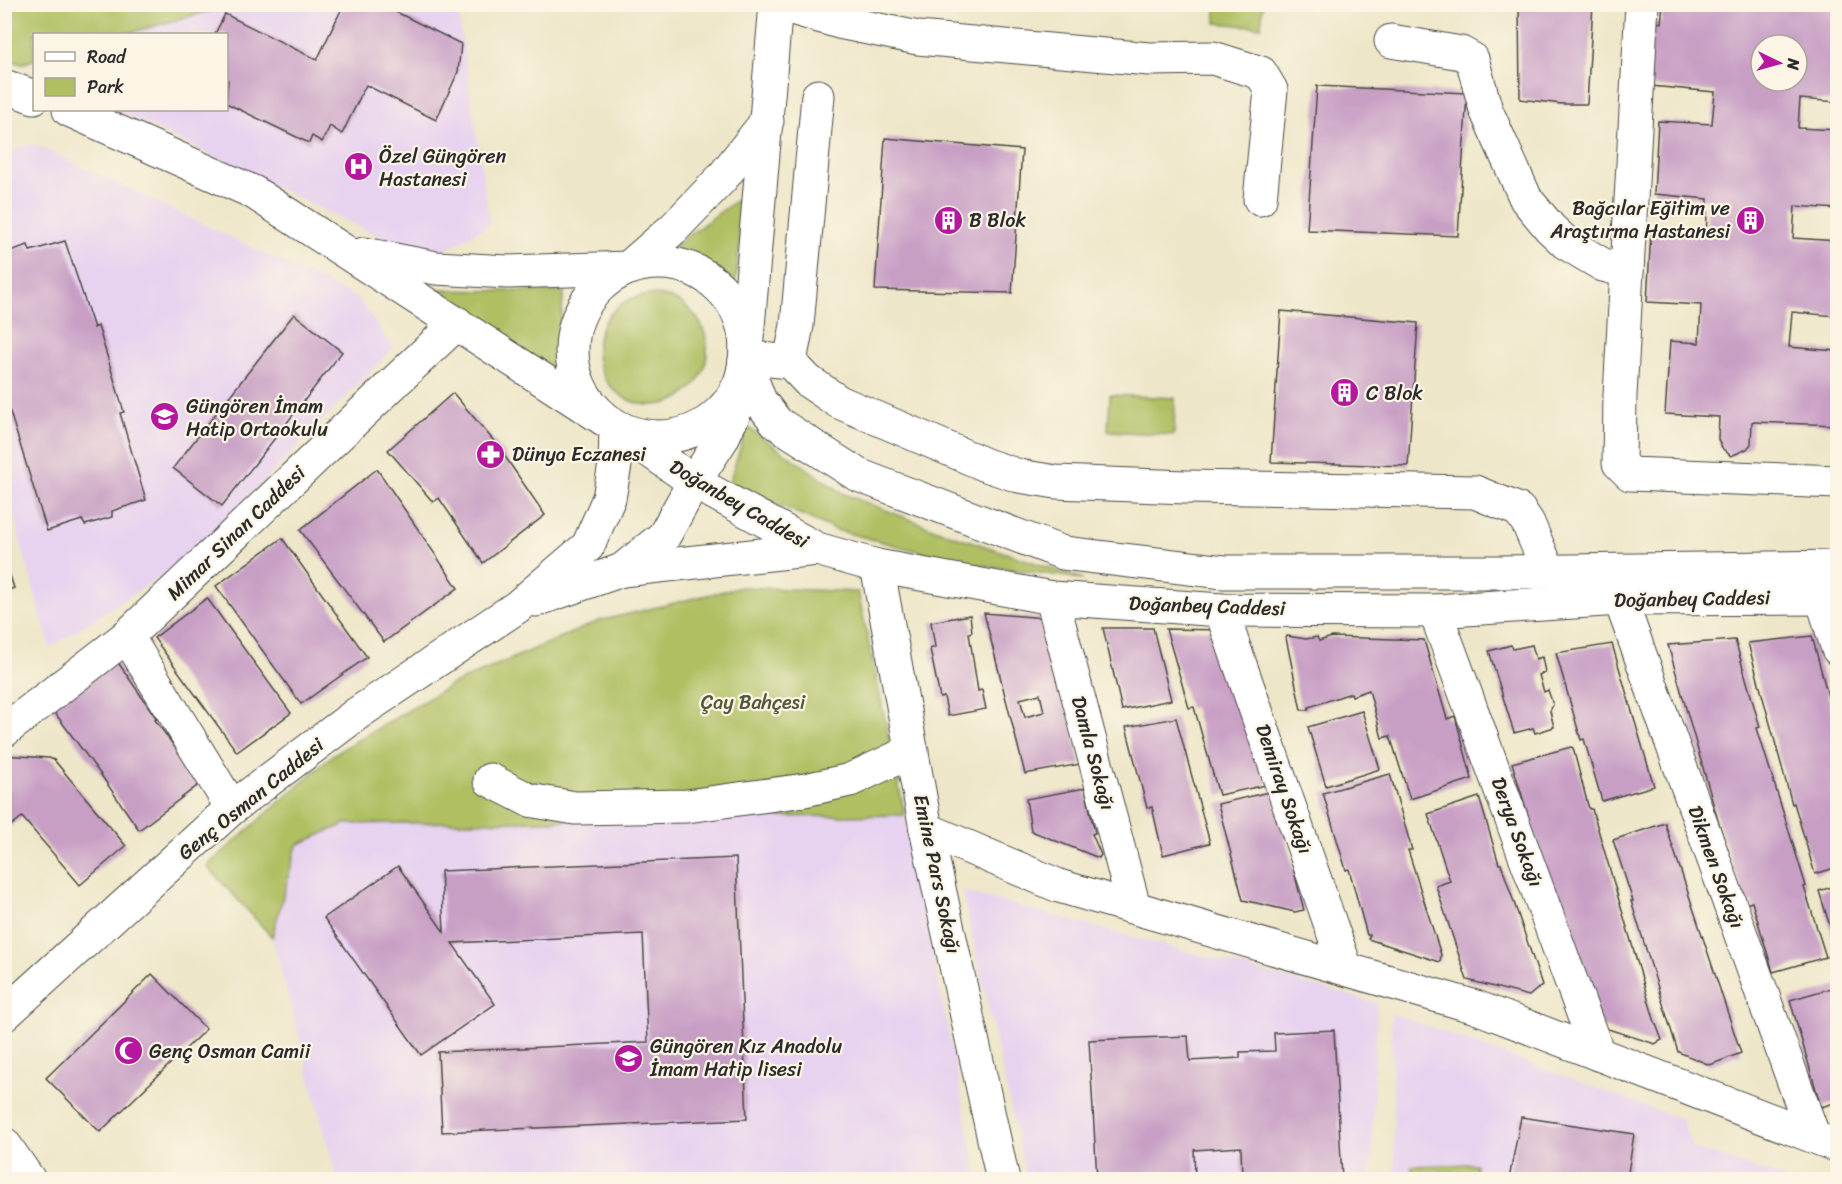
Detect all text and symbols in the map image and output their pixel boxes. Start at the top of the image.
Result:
legend [33,33,228,111]
north arrow [1749,33,1809,93]
text: Road [87,41,127,73]
text: N [1778,56,1808,72]
text: Park [87,71,124,103]
place label: Özel Güngören Hastanesi [379,139,506,197]
hospital icon: Özel Güngören Hastanesi [342,151,374,183]
place label: Bağcılar Eğitim ve Araştırma Hastanesi [1549,191,1731,249]
place label: B Blok [969,203,1027,238]
building icon: B Blok [932,204,964,236]
building icon: Bağcılar Eğitim ve Araştırma Hastanesi [1735,204,1767,236]
place label: C Blok [1366,376,1423,411]
building icon: C Blok [1329,377,1361,409]
place label: Güngören İmam Hatip Ortaokulu [186,389,328,447]
school or university icon: Güngören İmam Hatip Ortaokulu [149,401,181,433]
place label: Dünya Eczanesi [512,437,647,472]
pharmacy icon: Dünya Eczanesi [475,438,507,470]
street label: Doğanbey Caddesi [663,450,816,558]
street label: Mimar Sinan Caddesi [158,456,315,609]
street label: Doğanbey Caddesi [1614,580,1771,618]
street label: Doğanbey Caddesi [1128,586,1286,626]
park label: Çay Bahçesi [701,685,807,720]
street label: Damla Sokağı [1061,692,1125,814]
street label: Demiray Sokağı [1245,719,1323,859]
street label: Genç Osman Caddesi [170,728,333,869]
street label: Derya Sokağı [1481,772,1553,892]
street label: Emine Pars Sokağı [903,791,971,957]
street label: Dikmen Sokağı [1678,801,1754,933]
place label: Güngören Kız Anadolu İmam Hatip lisesi [649,1029,842,1087]
place label: Genç Osman Camii [149,1034,312,1069]
mosque icon: Genç Osman Camii [112,1035,144,1067]
school or university icon: Güngören Kız Anadolu İmam Hatip lisesi [613,1042,645,1074]

